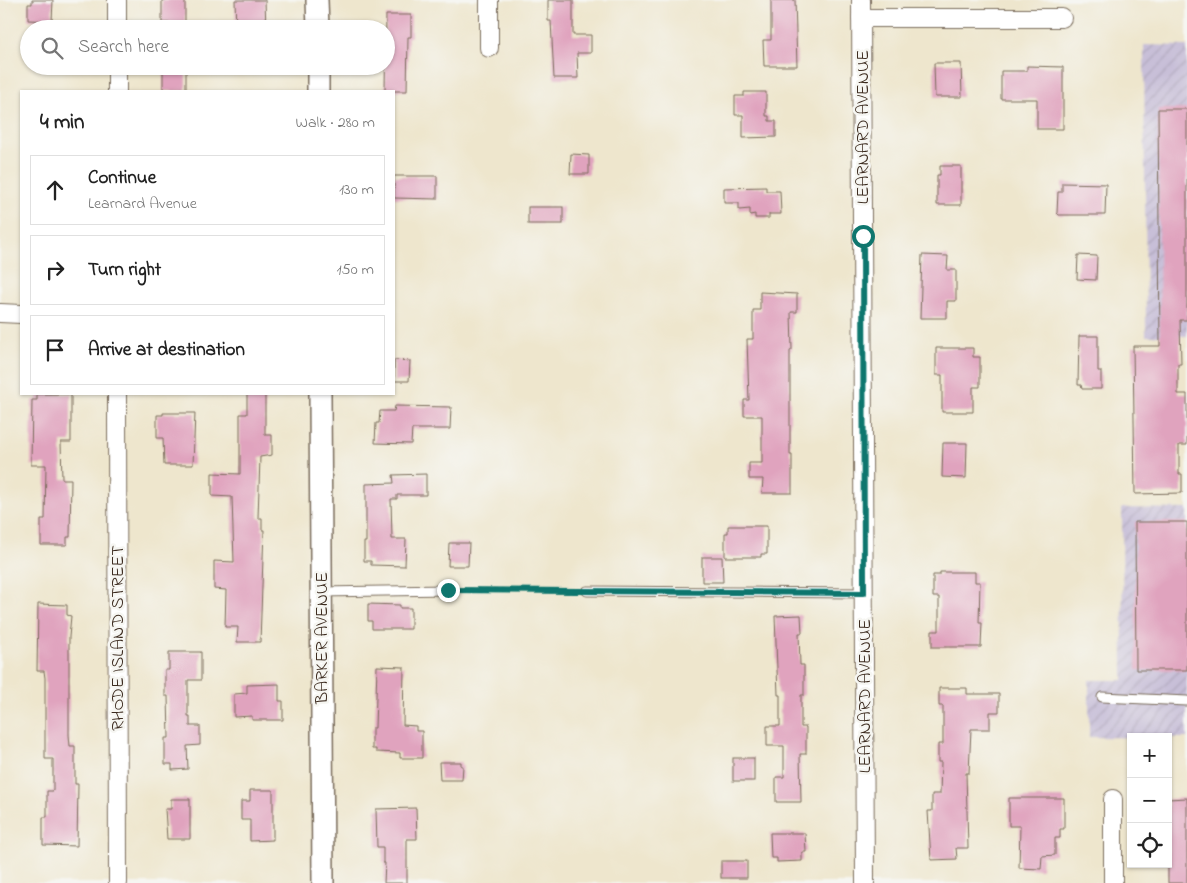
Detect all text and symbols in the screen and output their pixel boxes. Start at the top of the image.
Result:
search box [20,20,395,75]
icon: search [38,34,66,62]
text: Search here [78,34,169,61]
street label: LEARNARD AVENUE [851,50,877,204]
text: 4 min [40,108,84,138]
text: Walk · 280 m [296,111,375,135]
text: Continue [88,165,156,192]
icon: ahead [41,176,69,204]
text: 130 m [339,178,374,202]
text: Learnard Avenue [88,192,197,216]
route start [852,225,875,248]
icon: right [41,256,69,284]
text: Turn right [88,257,161,284]
text: 150 m [336,258,374,282]
icon: arrive [41,336,69,364]
text: Arrive at destination [88,337,245,364]
street label: RHODE ISLAND STREET [106,545,132,731]
street label: BARKER AVENUE [310,572,336,705]
route end [437,579,460,602]
street label: LEARNARD AVENUE [853,619,879,773]
map controls [1127,733,1172,868]
button: + [1127,733,1172,778]
button: − [1127,778,1172,823]
button: locate [1127,823,1172,868]

